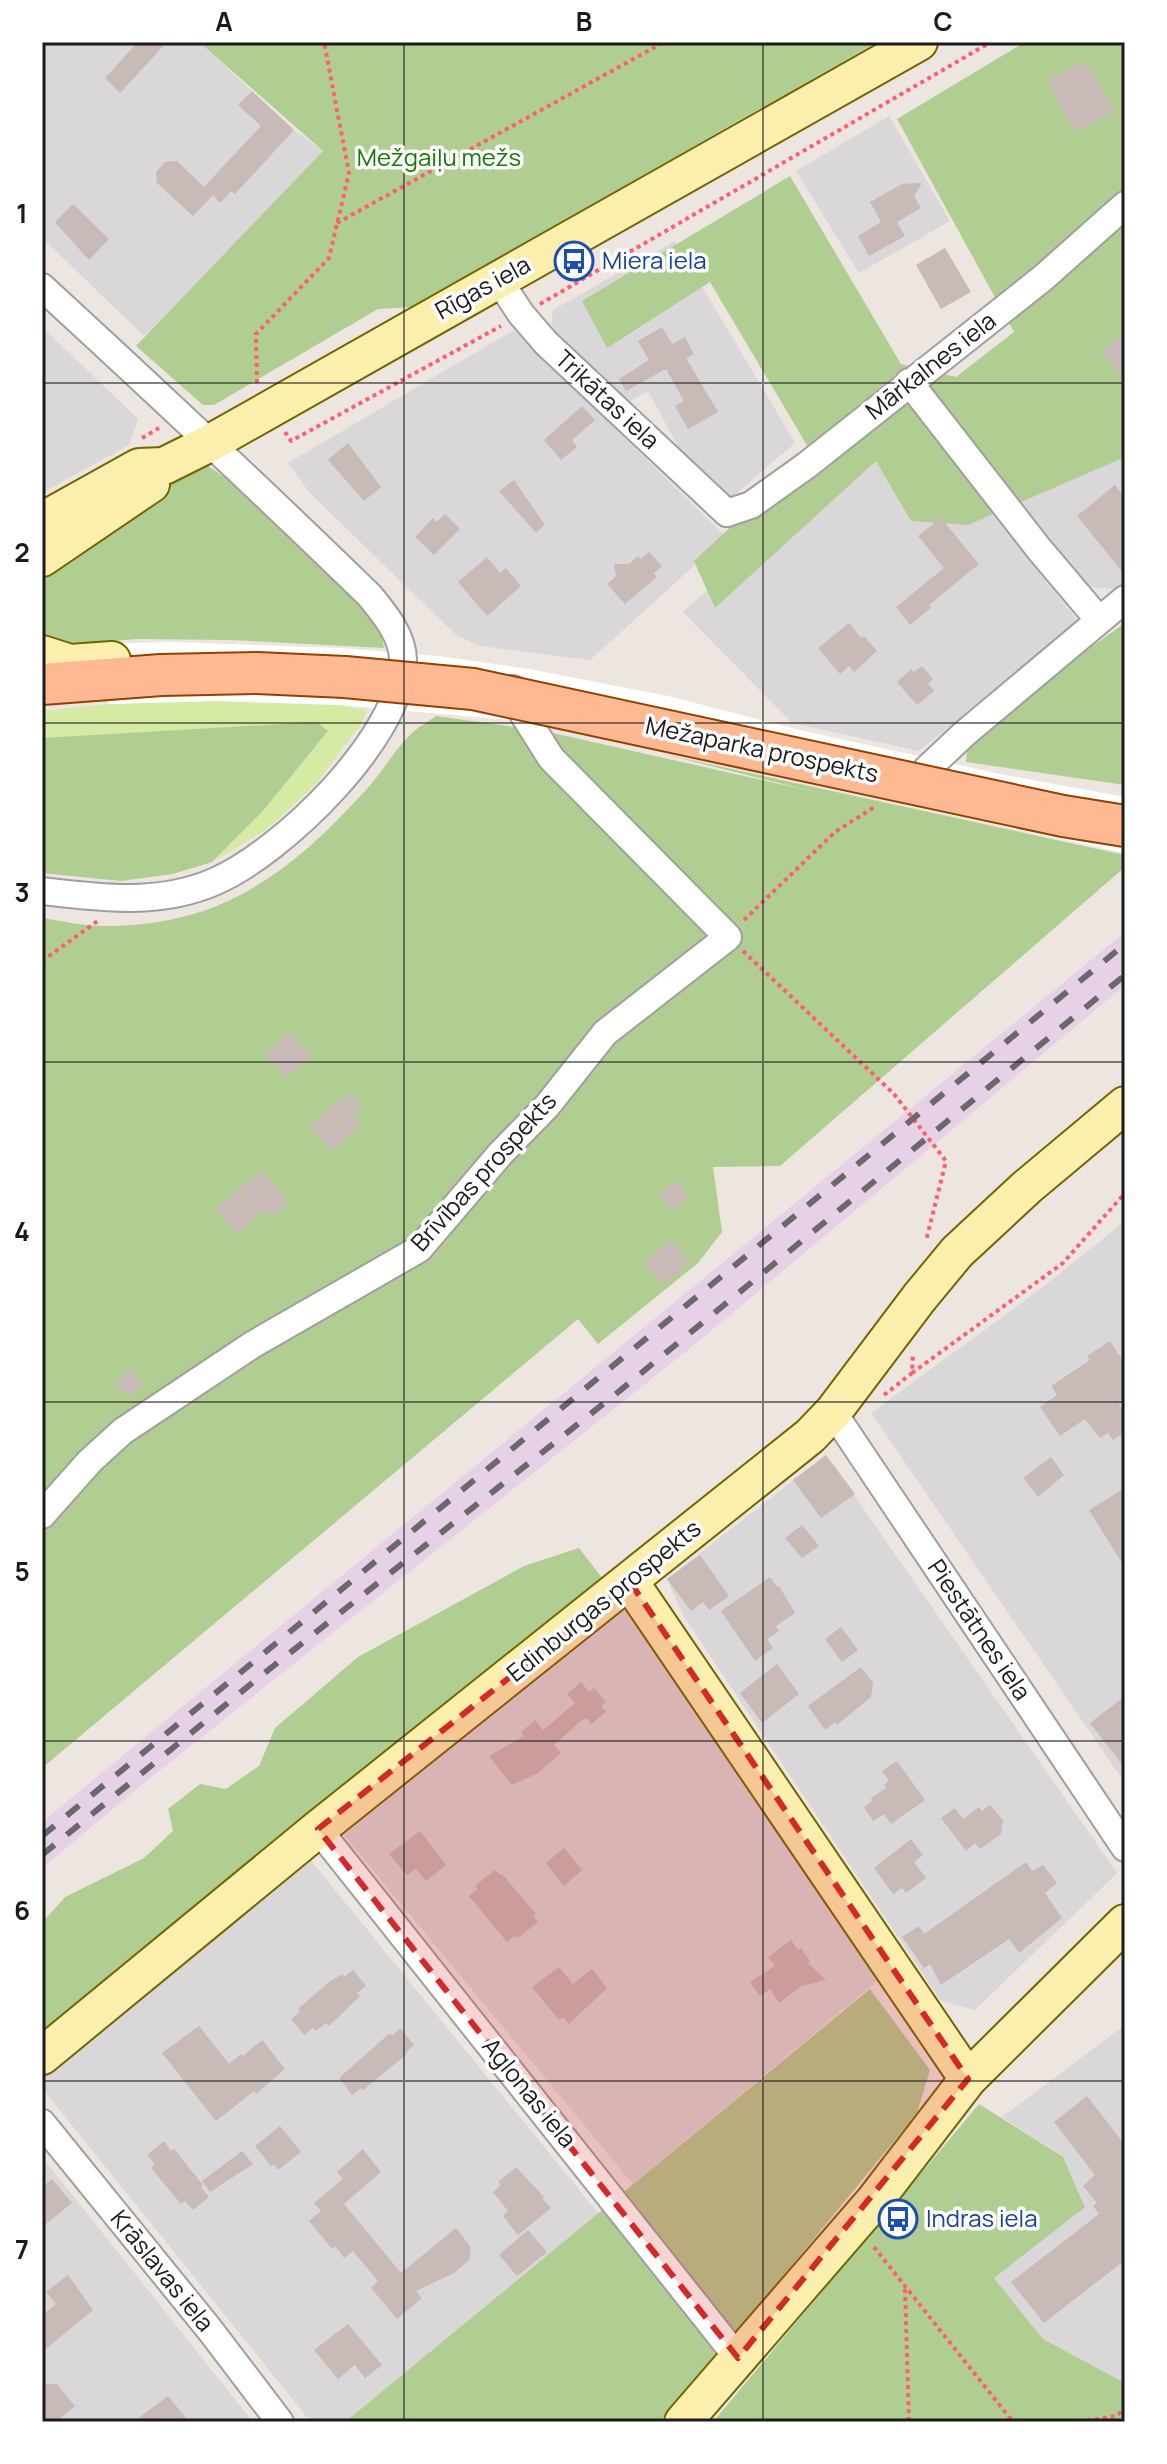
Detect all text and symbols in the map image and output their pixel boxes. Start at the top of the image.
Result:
text: A [215,3,233,39]
text: B [576,3,592,39]
text: C [933,3,953,39]
park label: Mežgaiļu mežs [357,140,521,173]
text: 1 [16,195,28,231]
bus stop icon: Miera iela [553,240,595,282]
place label: Miera iela [602,243,707,276]
street label: Rīgas iela [429,247,536,326]
street label: Mārkalnes iela [858,303,1002,426]
street label: Trikātas iela [549,342,667,456]
text: 2 [14,534,30,570]
street label: Mežaparka prospekts [643,708,882,789]
text: 3 [14,874,30,910]
street label: Brīvības prospekts [403,1084,563,1258]
text: 4 [14,1213,30,1249]
street label: Edinburgas prospekts [499,1511,707,1688]
street label: Piestātnes iela [921,1552,1040,1706]
text: 5 [14,1553,30,1589]
text: 6 [14,1892,30,1928]
street label: Aglonas iela [476,2030,585,2154]
bus stop icon: Indras iela [877,2198,919,2240]
place label: Indras iela [926,2201,1037,2234]
street label: Krāslavas iela [104,2202,222,2338]
text: 7 [15,2231,29,2267]

